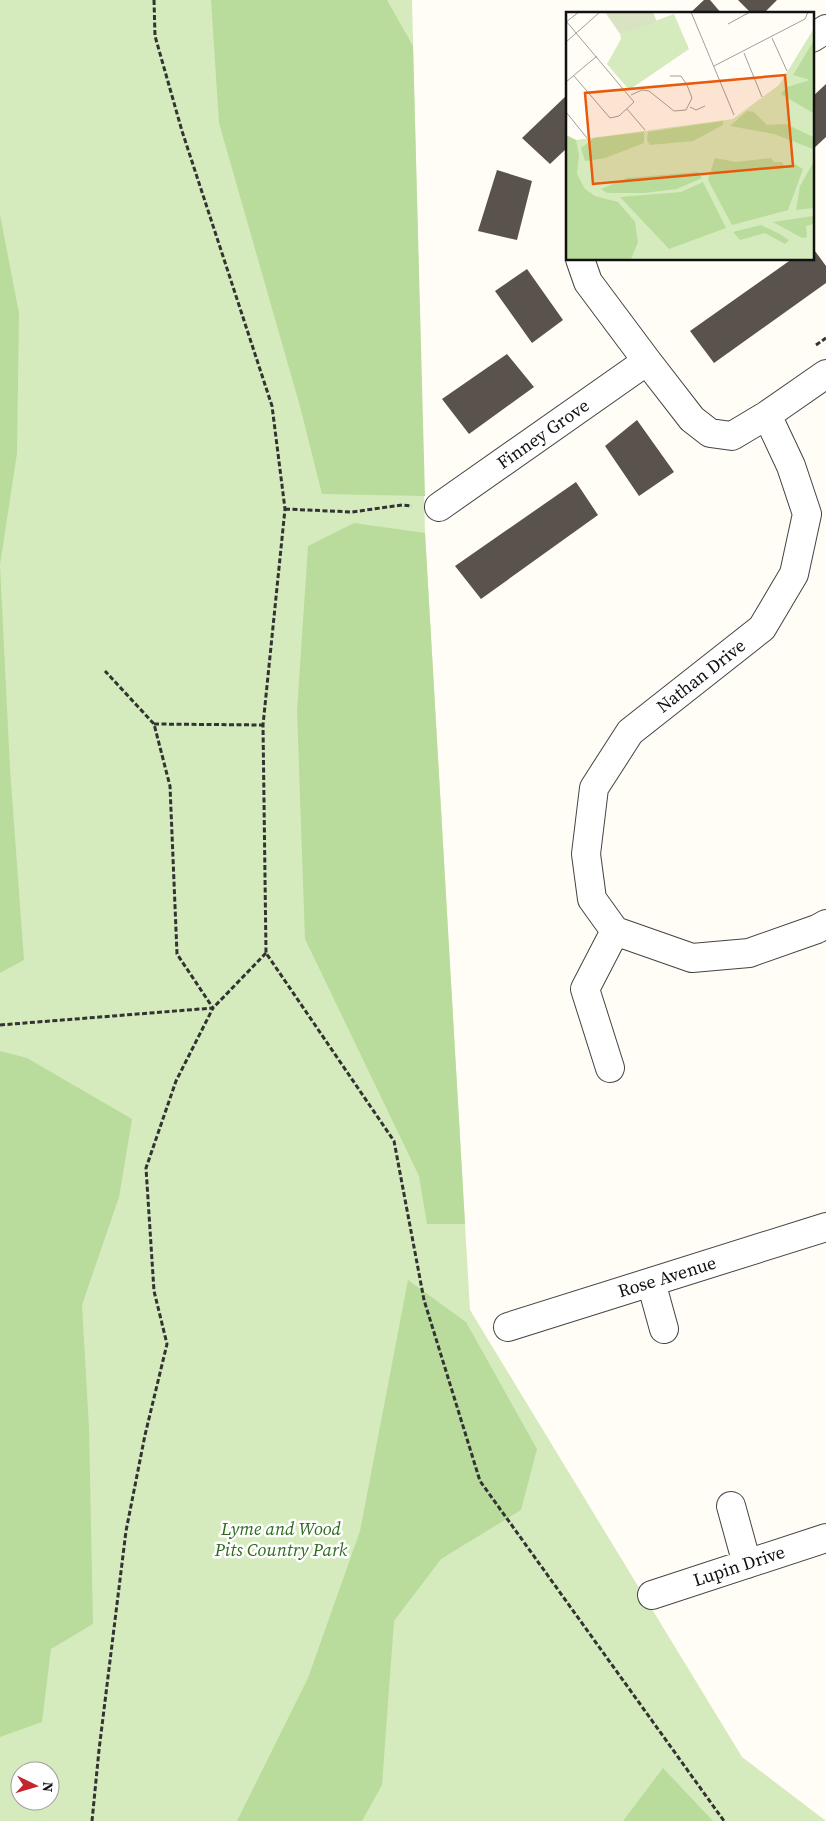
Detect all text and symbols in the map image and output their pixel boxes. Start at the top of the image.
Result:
inset map [566,12,814,260]
street label: Finney Grove [492,393,594,475]
street label: Nathan Drive [651,633,750,718]
street label: Rose Avenue [615,1250,719,1303]
park label: Lyme and Wood Pits Country Park [214,1516,348,1562]
street label: Lupin Drive [690,1539,788,1592]
north arrow [10,1761,60,1811]
text: N [38,1781,58,1793]

